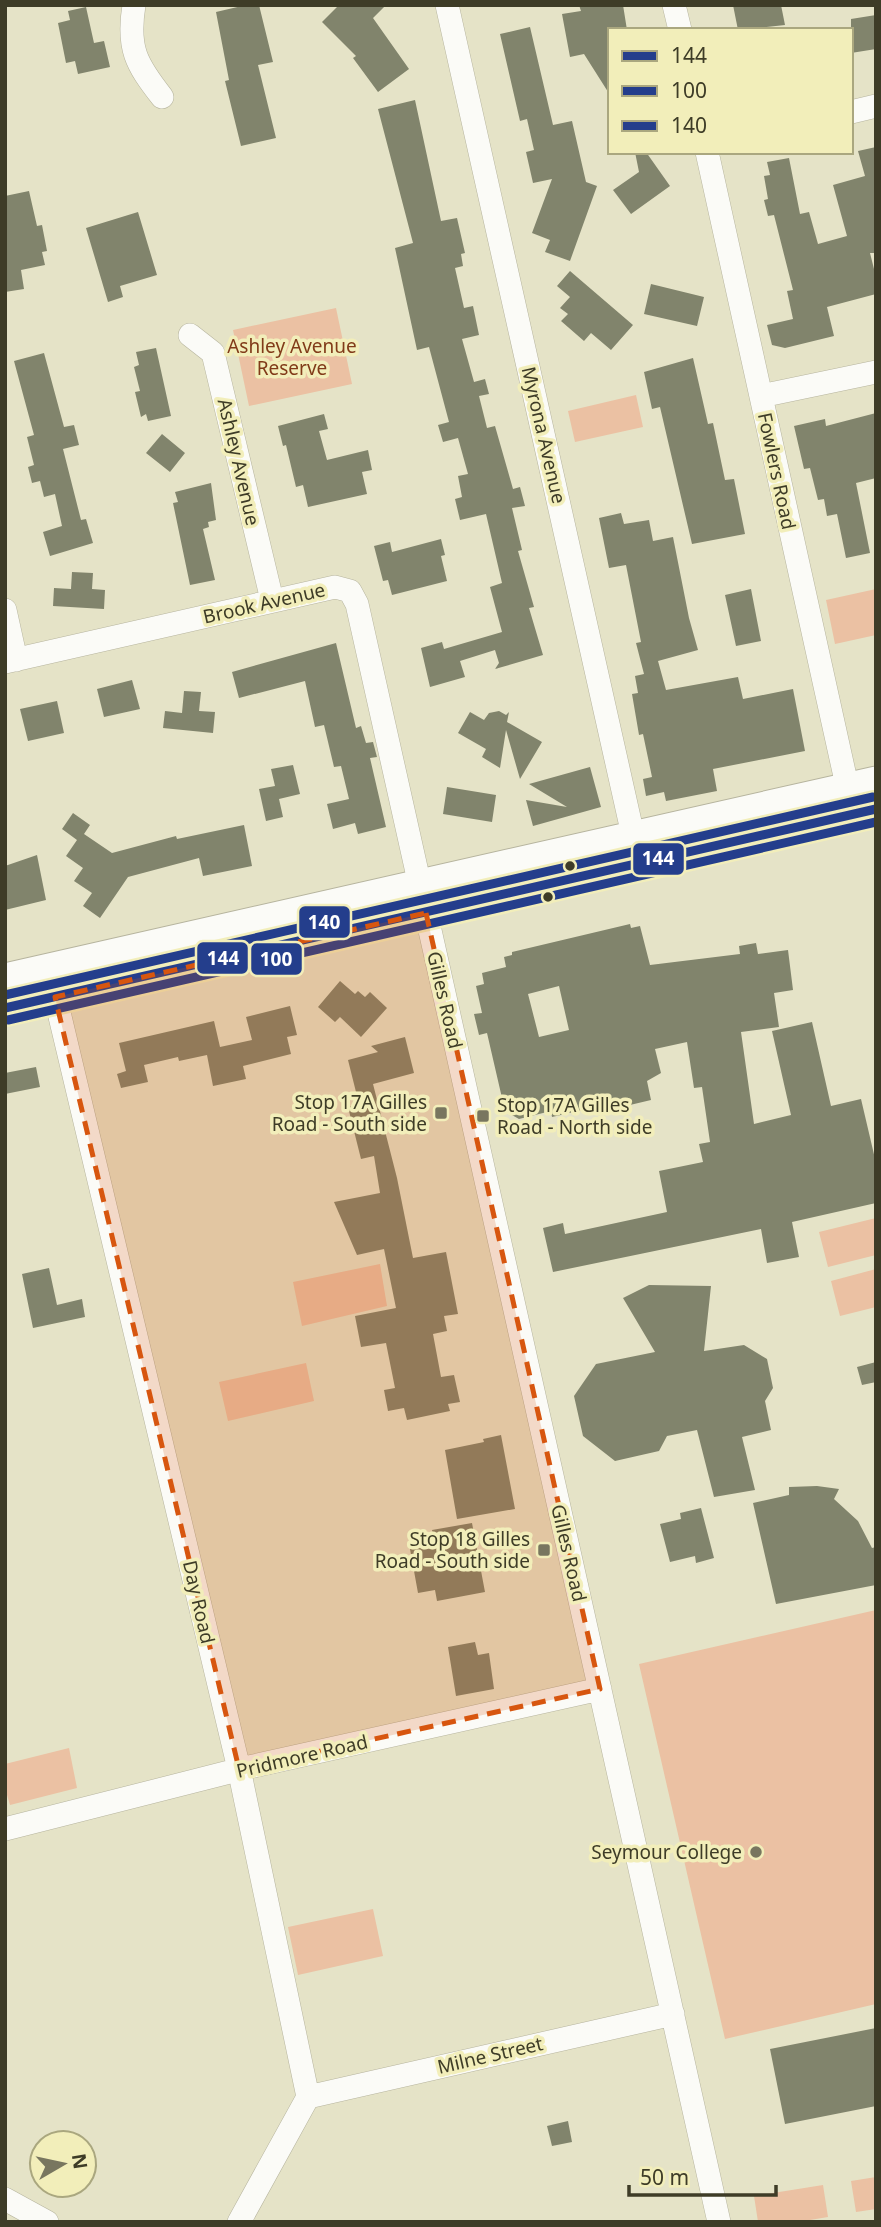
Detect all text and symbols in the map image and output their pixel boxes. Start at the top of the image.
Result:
legend [608,28,853,154]
text: 144 [671,41,707,69]
text: 100 [671,76,707,104]
text: 140 [671,111,707,139]
park label: Ashley Avenue Reserve [227,333,357,381]
street label: Myrona Avenue [516,364,572,506]
street label: Ashley Avenue [212,396,266,528]
street label: Fowlers Road [752,410,802,532]
street label: Brook Avenue [200,576,328,630]
line badge: 144 [632,842,685,876]
text: 144 [642,845,674,871]
unlabelled marker [563,859,577,873]
unlabelled marker [541,890,555,904]
line badge: 140 [298,905,351,939]
text: 140 [308,909,340,935]
line badge: 144 [196,941,249,975]
line badge: 100 [250,942,303,976]
text: 144 [207,945,239,971]
text: 100 [260,946,292,972]
street label: Gilles Road [421,949,469,1051]
place label: Stop 17A Gilles Road - South side [272,1089,427,1137]
place label: Stop 17A Gilles Road - North side [497,1092,652,1140]
marker: Stop 17A Gilles Road - South side [433,1105,449,1121]
marker: Stop 17A Gilles Road - North side [475,1108,491,1124]
street label: Gilles Road [545,1502,593,1604]
place label: Stop 18 Gilles Road - South side [375,1526,530,1574]
marker: Stop 18 Gilles Road - South side [536,1542,552,1558]
street label: Day Road [177,1558,221,1646]
street label: Pridmore Road [234,1728,370,1784]
place label: Seymour College [591,1839,742,1865]
marker: Seymour College [748,1844,764,1860]
street label: Milne Street [435,2030,545,2080]
north arrow [28,2129,98,2199]
text: N [66,2152,94,2171]
scale bar [629,2154,776,2198]
text: 50 m [640,2163,689,2191]

